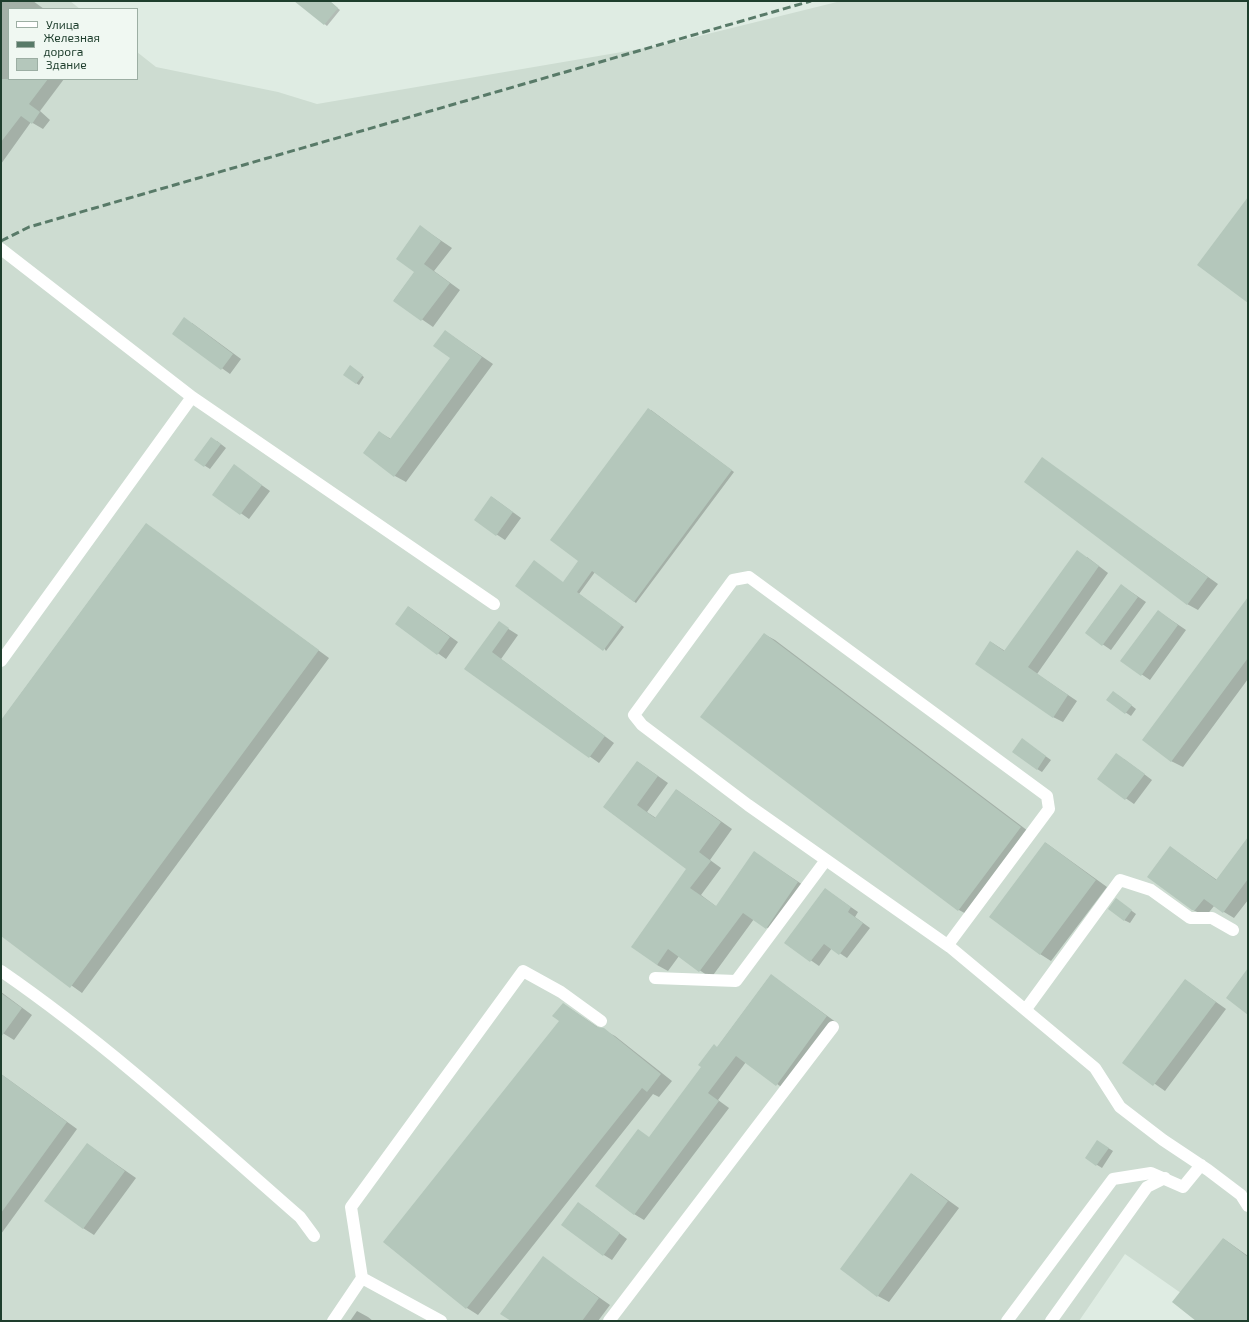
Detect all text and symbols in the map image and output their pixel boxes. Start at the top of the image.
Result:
legend [8,8,138,80]
text: Улица [46,17,79,31]
text: Железная дорога [43,30,100,58]
text: Здание [46,57,87,71]

